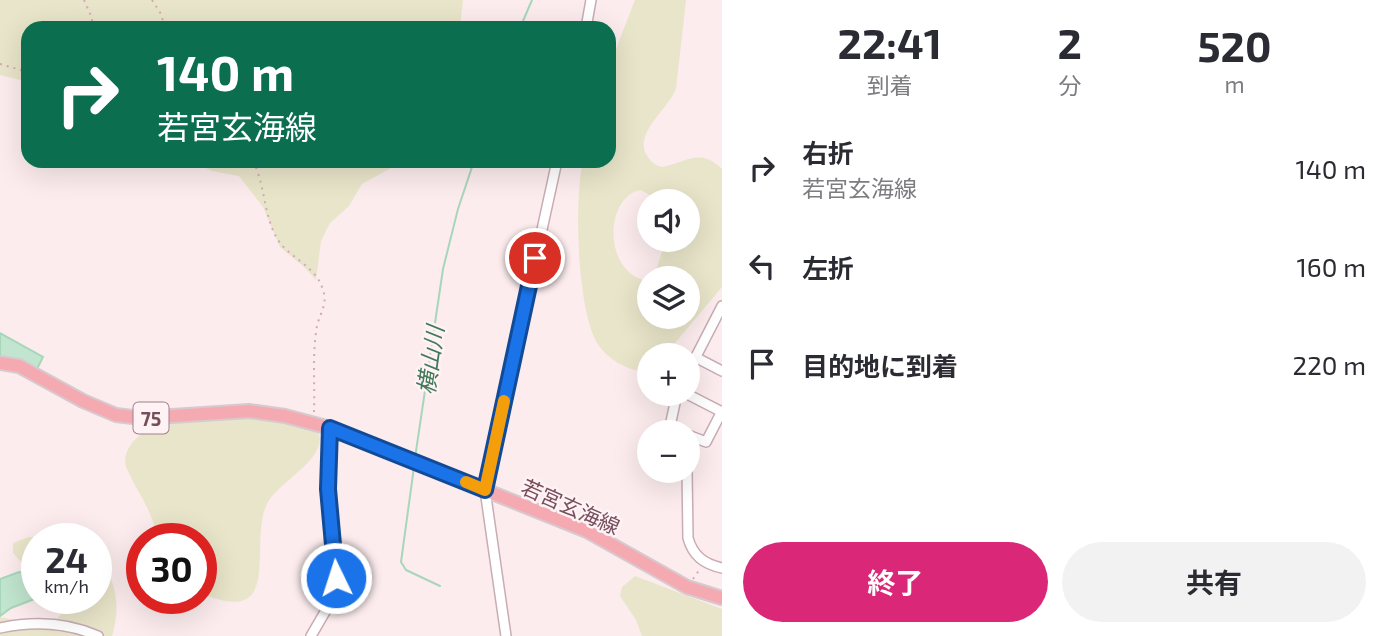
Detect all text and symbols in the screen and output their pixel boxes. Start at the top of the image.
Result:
text: 22:41 [838,17,942,67]
text: 2 [1058,17,1082,67]
text: 520 [1197,20,1272,70]
text: 140 m [157,42,294,101]
icon: right [42,49,133,140]
text: m [1224,70,1245,98]
text: 到着 [867,71,913,99]
text: 分 [1058,71,1081,99]
text: 若宮玄海線 [157,107,317,145]
text: 右折 [802,137,854,168]
icon: right [743,149,781,187]
text: 140 m [1295,153,1366,184]
text: 若宮玄海線 [802,174,917,202]
map controls [637,189,700,483]
button: sound [637,189,700,252]
pin [505,228,565,288]
icon: arrive [516,239,554,277]
icon: left [743,247,781,285]
text: 160 m [1297,251,1366,282]
text: 左折 [802,252,854,283]
button: layers [637,266,700,329]
water label: 横山川 [411,321,449,396]
button: + [637,343,700,406]
icon: arrive [743,345,781,383]
text: 220 m [1293,349,1366,380]
text: 目的地に到着 [802,350,958,381]
road number: 75 [134,402,168,434]
button: − [637,420,700,483]
street label: 若宮玄海線 [518,473,624,539]
speed limit sign: 30 [126,523,217,614]
text: 24 [45,538,88,580]
position arrow [299,541,373,615]
button: 終了 [743,542,1048,622]
button: 共有 [1062,542,1366,622]
text: km/h [44,575,89,597]

